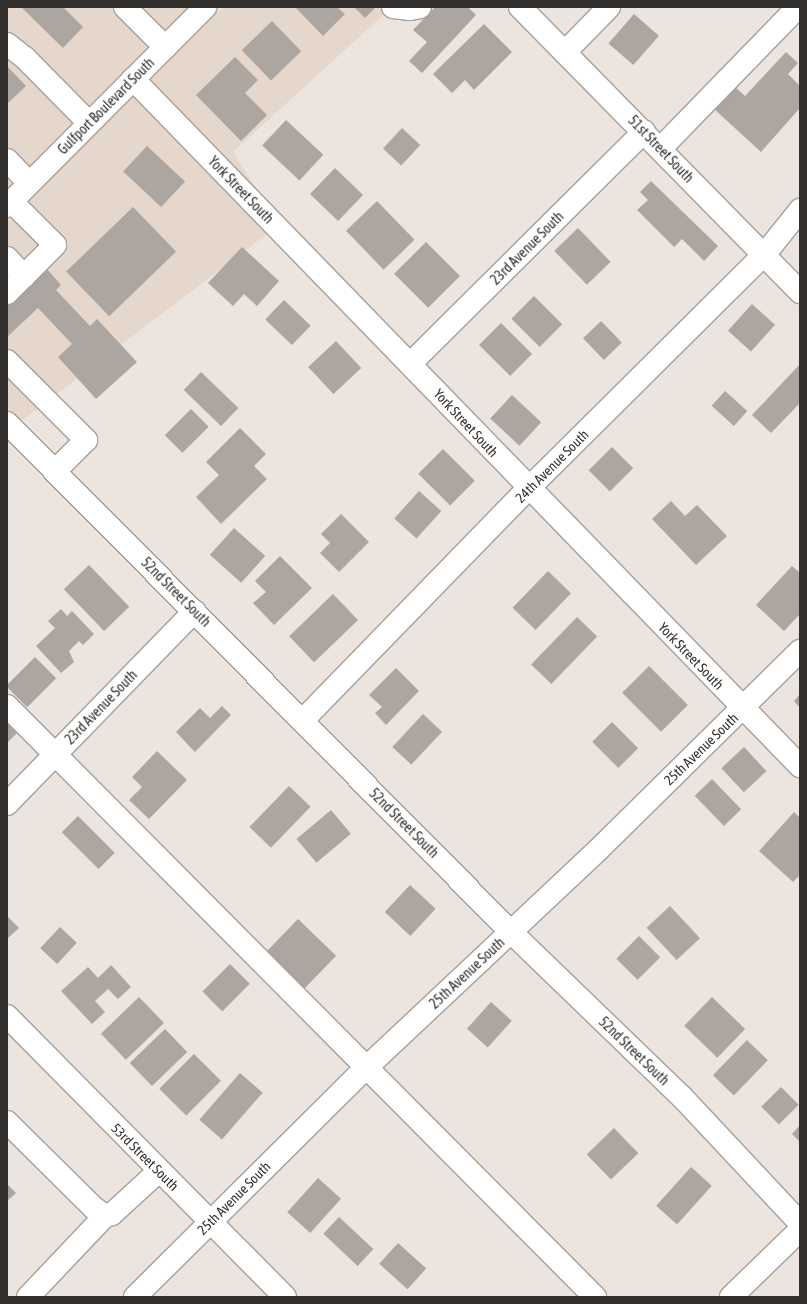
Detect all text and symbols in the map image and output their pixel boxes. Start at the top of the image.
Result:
street label: Gulfport Boulevard South [54,54,158,158]
street label: 51st Street South [625,112,697,186]
street label: York Street South [205,153,277,227]
street label: 23rd Avenue South [487,208,567,288]
street label: York Street South [430,386,502,460]
street label: 24th Avenue South [512,426,592,506]
street label: 52nd Street South [138,554,214,630]
street label: York Street South [655,619,727,693]
street label: 23rd Avenue South [61,666,141,748]
street label: 25th Avenue South [660,709,742,789]
street label: 52nd Street South [366,785,442,861]
street label: 25th Avenue South [426,934,508,1012]
street label: 52nd Street South [595,1013,673,1089]
street label: 53rd Street South [108,1120,182,1194]
street label: 25th Avenue South [194,1158,274,1238]

